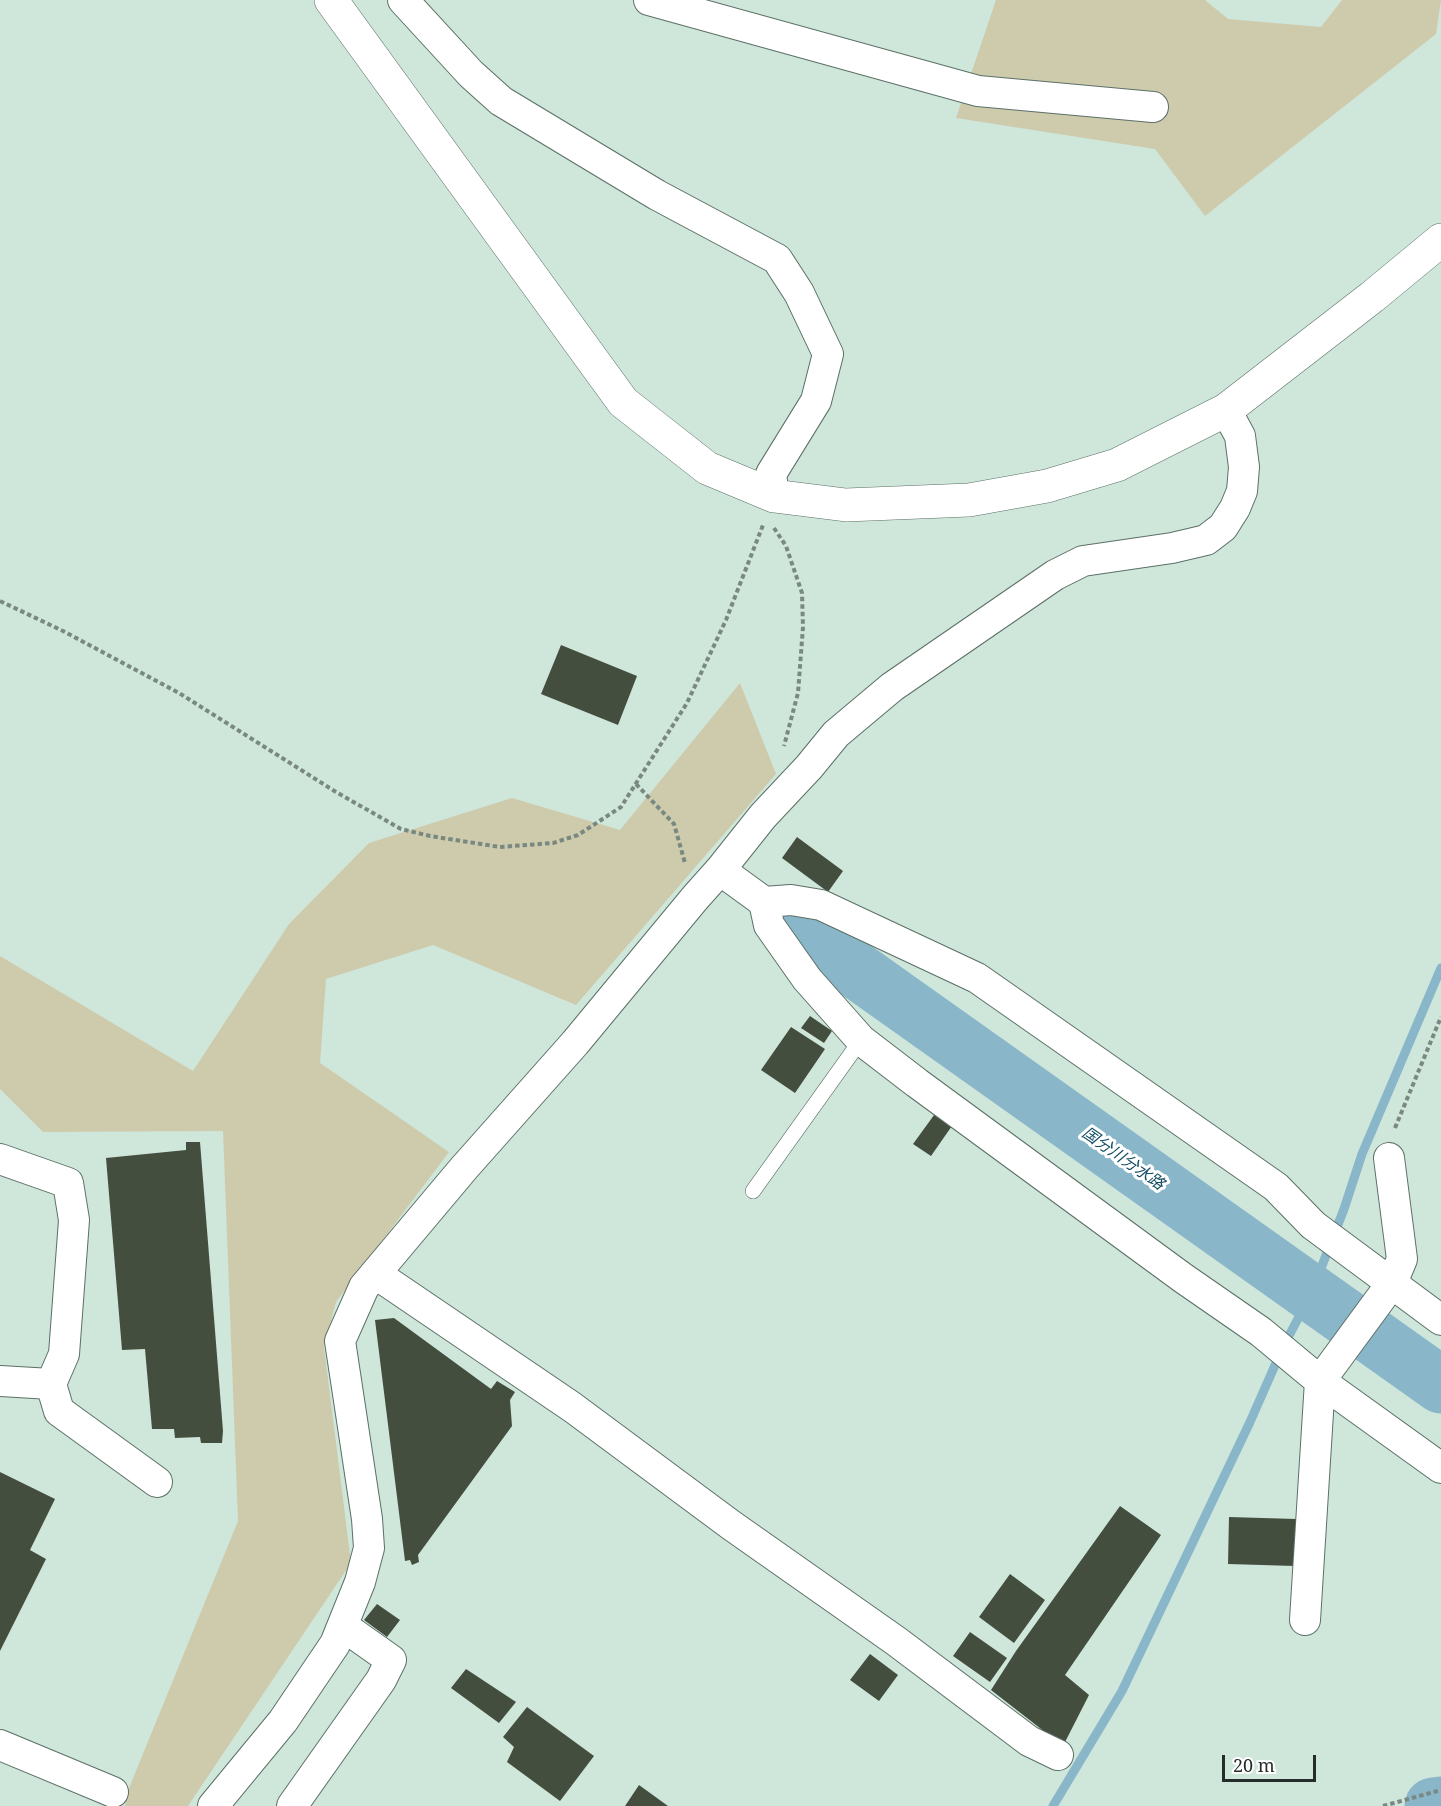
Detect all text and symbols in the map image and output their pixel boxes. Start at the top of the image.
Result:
water label: 国分川分水路 [1078,1124,1168,1194]
scale bar [1225,1743,1320,1781]
text: 20 m [1233,1753,1275,1777]

